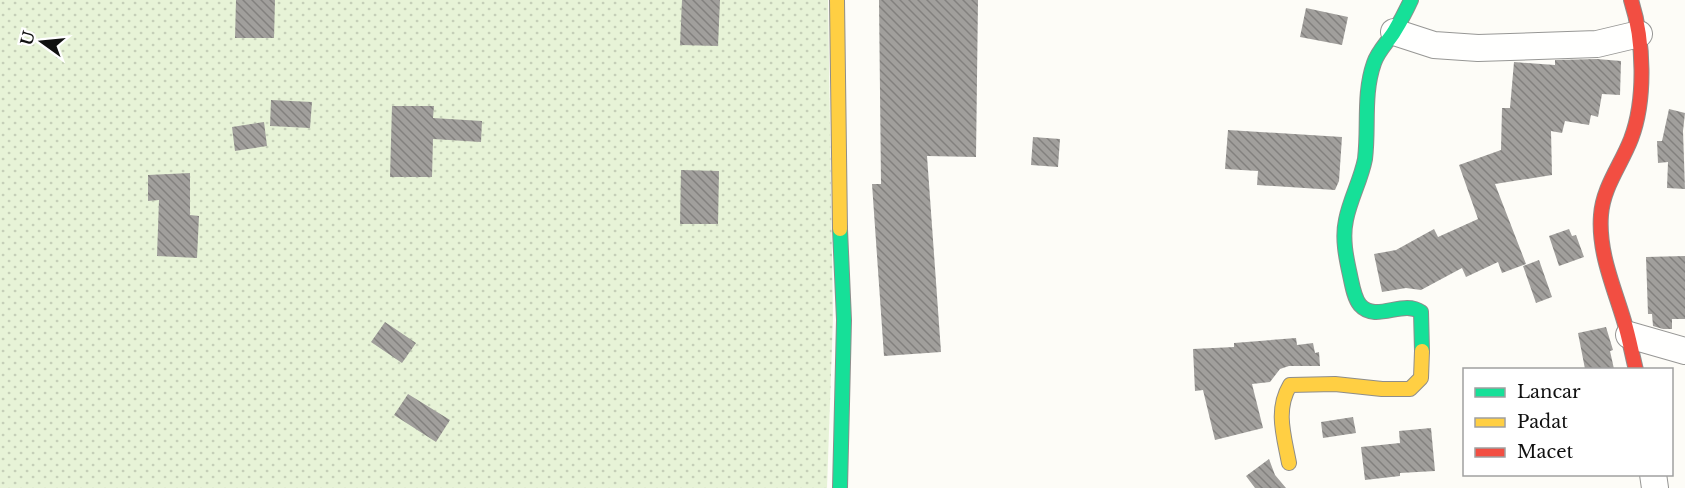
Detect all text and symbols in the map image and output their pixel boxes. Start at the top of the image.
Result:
north arrow [12,12,72,72]
text: U [16,29,39,48]
legend [1463,368,1673,476]
text: Lancar [1517,381,1581,403]
text: Padat [1517,411,1568,433]
text: Macet [1517,441,1574,463]

